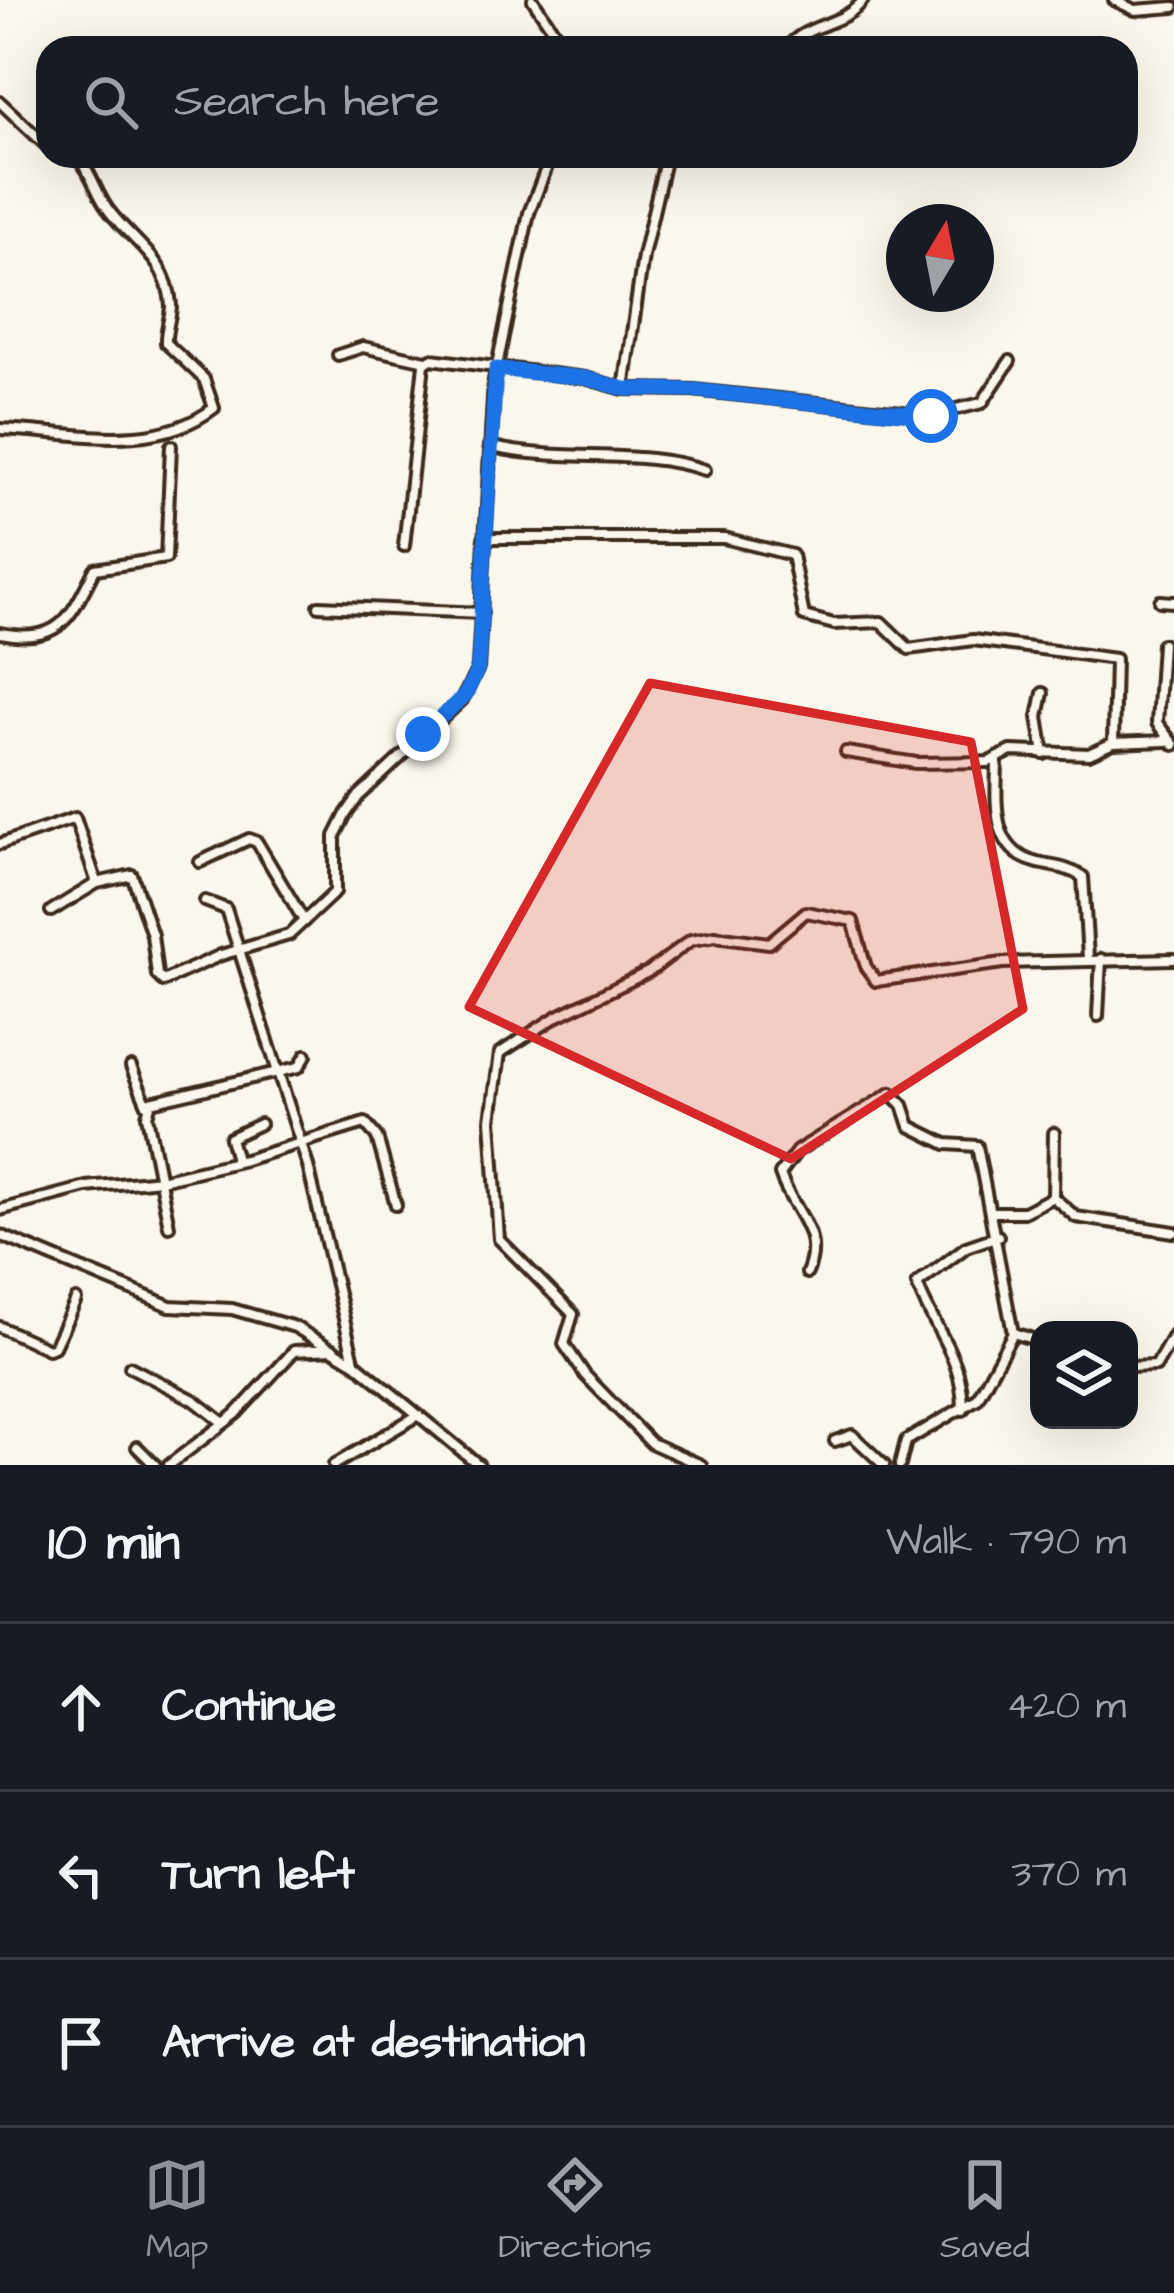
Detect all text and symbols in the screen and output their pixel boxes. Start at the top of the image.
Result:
search box [36,36,1138,168]
icon: search [78,69,144,135]
text: Search here [174,71,440,133]
north arrow [886,204,994,312]
route start [904,389,958,443]
route end [396,707,450,761]
map controls [1030,1321,1138,1429]
button: layers [1030,1321,1138,1429]
text: 10 min [48,1508,180,1579]
text: Walk · 790 m [886,1516,1126,1570]
icon: ahead [48,1674,114,1740]
text: Continue [162,1676,336,1738]
text: 420 m [1007,1680,1126,1734]
icon: left [48,1842,114,1908]
text: Turn left [162,1844,355,1906]
text: 370 m [1012,1848,1126,1902]
icon: arrive [48,2010,114,2076]
text: Arrive at destination [162,2012,585,2074]
tab: Map [144,2152,210,2270]
tab: Directions [498,2152,652,2270]
tab: Saved [940,2152,1030,2270]

